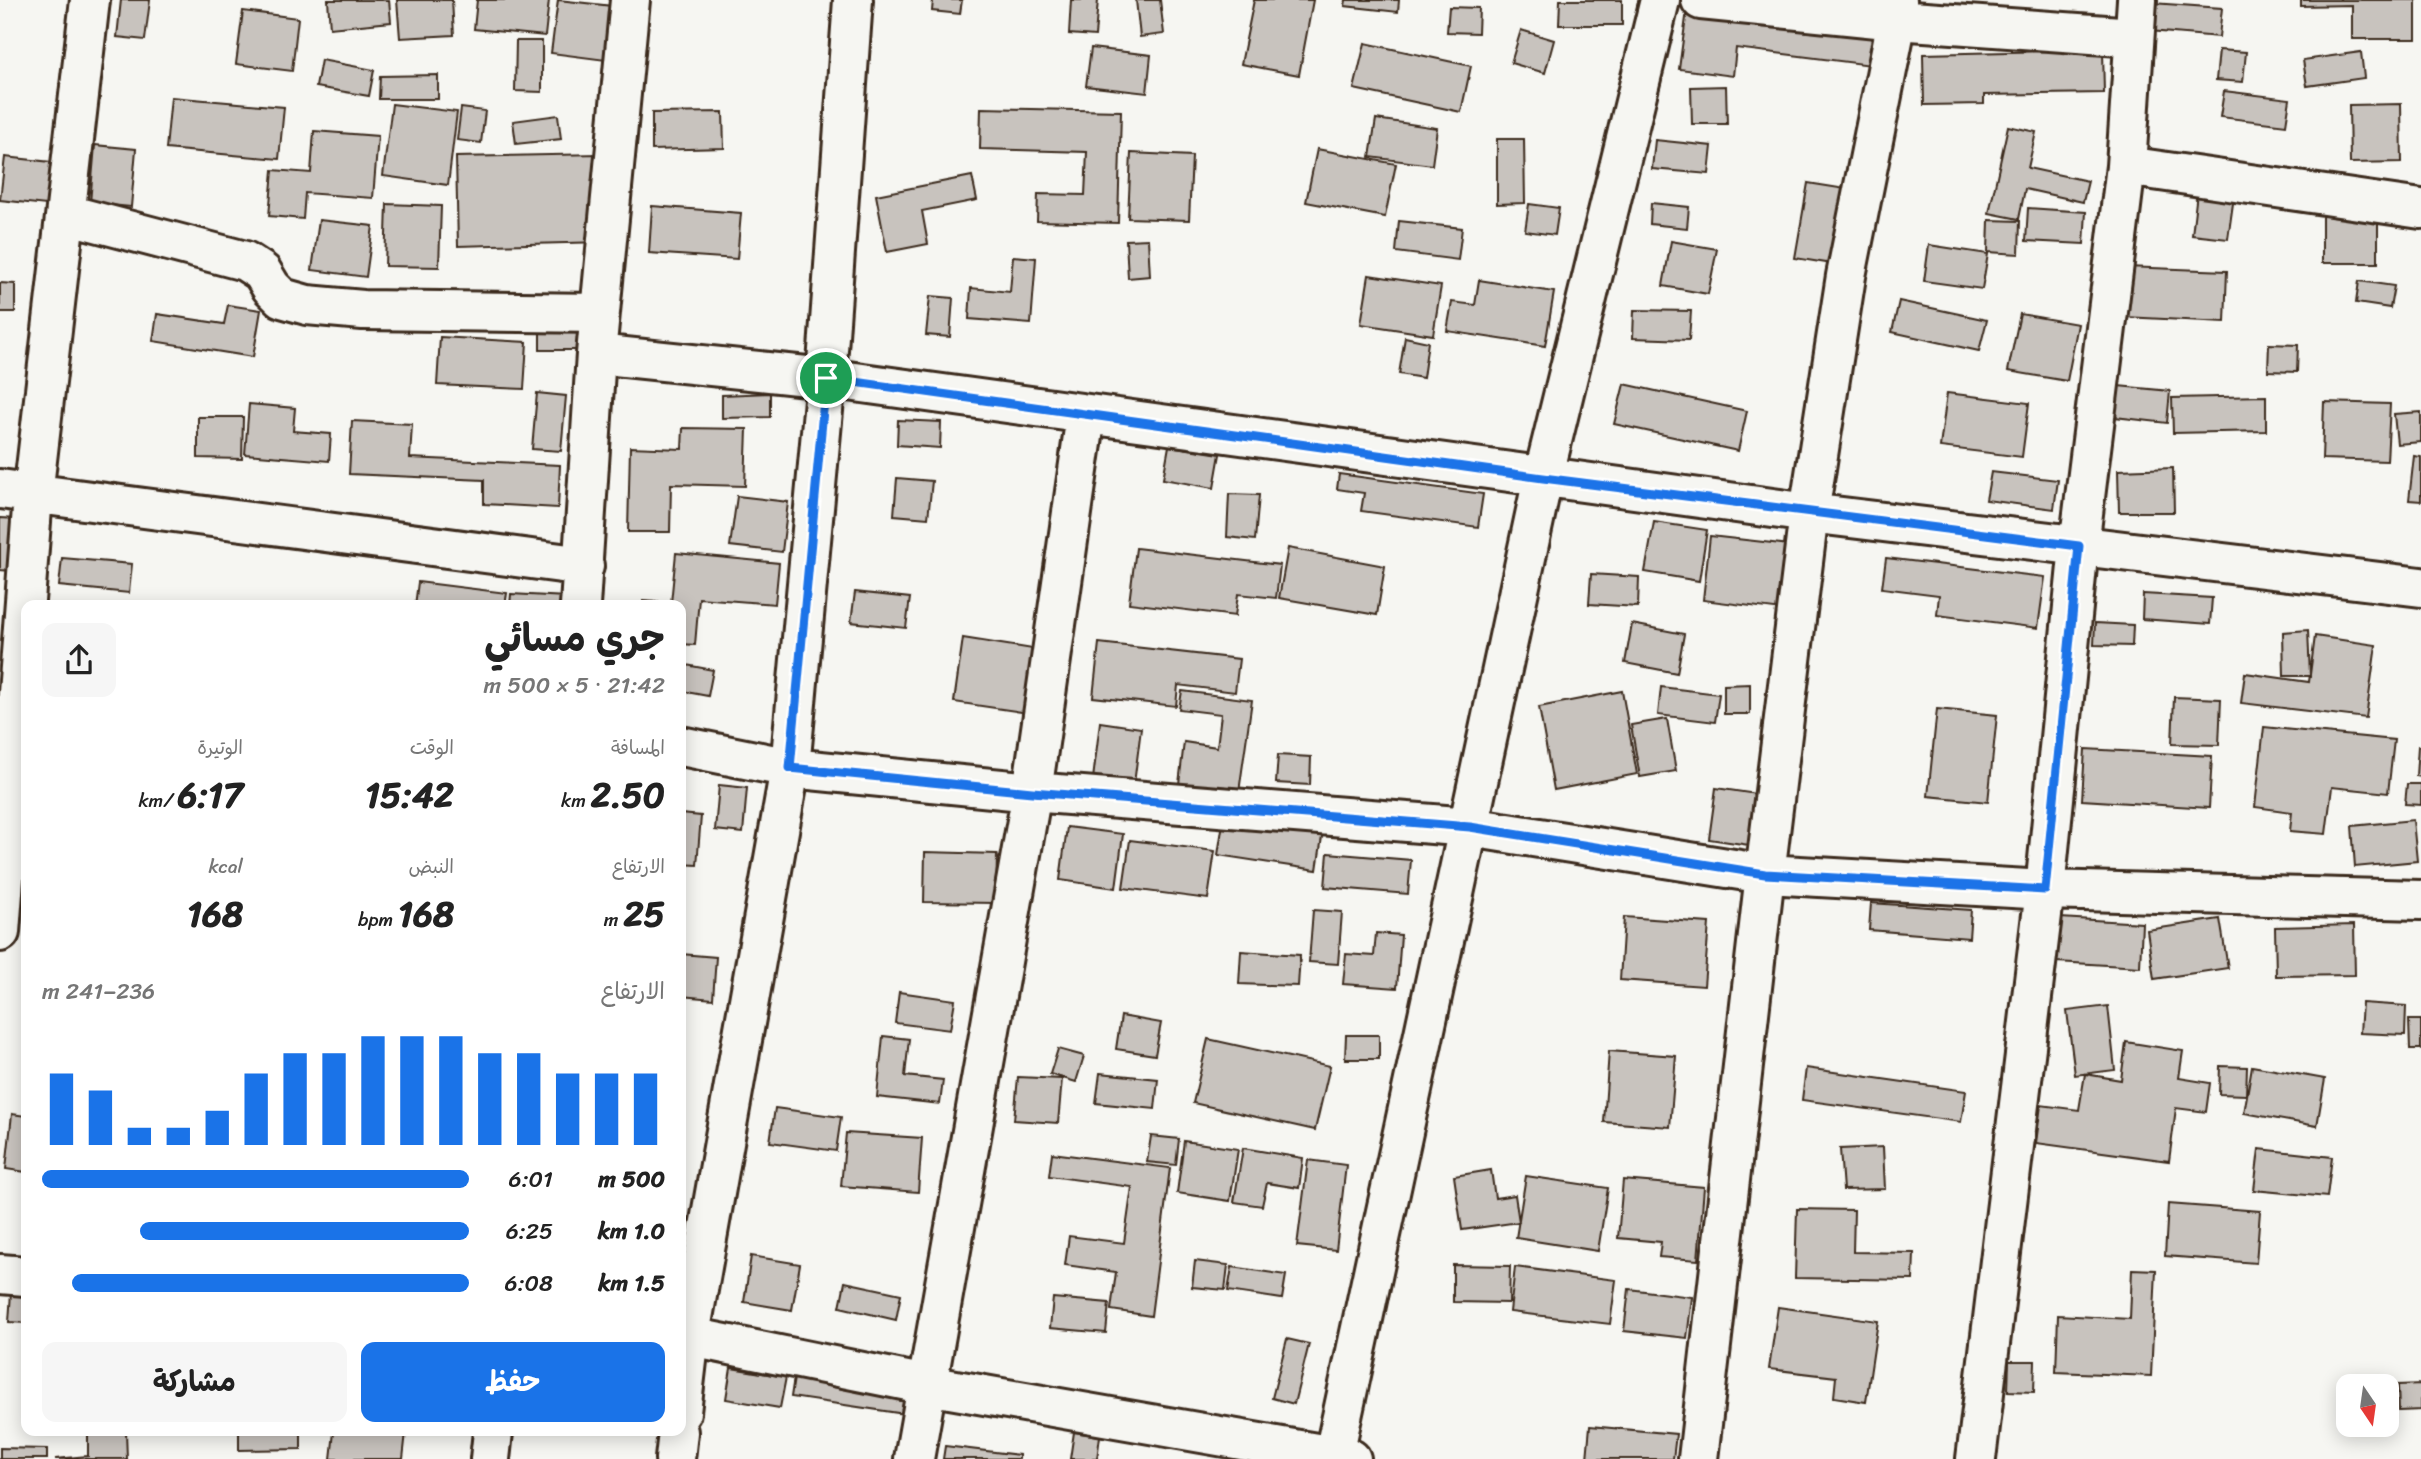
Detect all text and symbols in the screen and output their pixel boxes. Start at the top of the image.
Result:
pin [796,348,856,408]
icon: arrive [807,359,845,397]
text: جري مسائي [484,605,665,672]
button: share [42,623,116,697]
text: 21:42 · 5 × 500 m [484,665,665,706]
text: الوتيرة [197,731,243,764]
text: الوقت [410,731,454,764]
text: المسافة [611,731,665,764]
text: 6:17 [178,764,243,826]
text: 15:42 [365,764,454,826]
text: 2.50 [591,764,665,826]
text: /km [138,784,178,817]
text: km [561,784,591,817]
text: kcal [208,850,243,883]
text: النبض [409,850,454,883]
text: الارتفاع [612,850,665,883]
text: 168 [187,883,243,945]
text: 168 [398,883,454,945]
text: 25 [623,883,665,945]
text: bpm [358,903,398,936]
text: m [604,903,623,936]
text: 236–241 m [42,971,155,1012]
text: الارتفاع [601,971,665,1012]
text: 6:01 [509,1159,553,1200]
text: 500 m [598,1159,665,1200]
text: 6:25 [506,1211,553,1252]
text: 1.0 km [598,1211,665,1252]
text: 6:08 [505,1263,553,1304]
text: 1.5 km [598,1263,665,1304]
button: مشاركة [42,1342,347,1422]
button: حفظ [361,1342,665,1422]
north arrow [2336,1374,2399,1437]
map controls [2336,1374,2399,1437]

